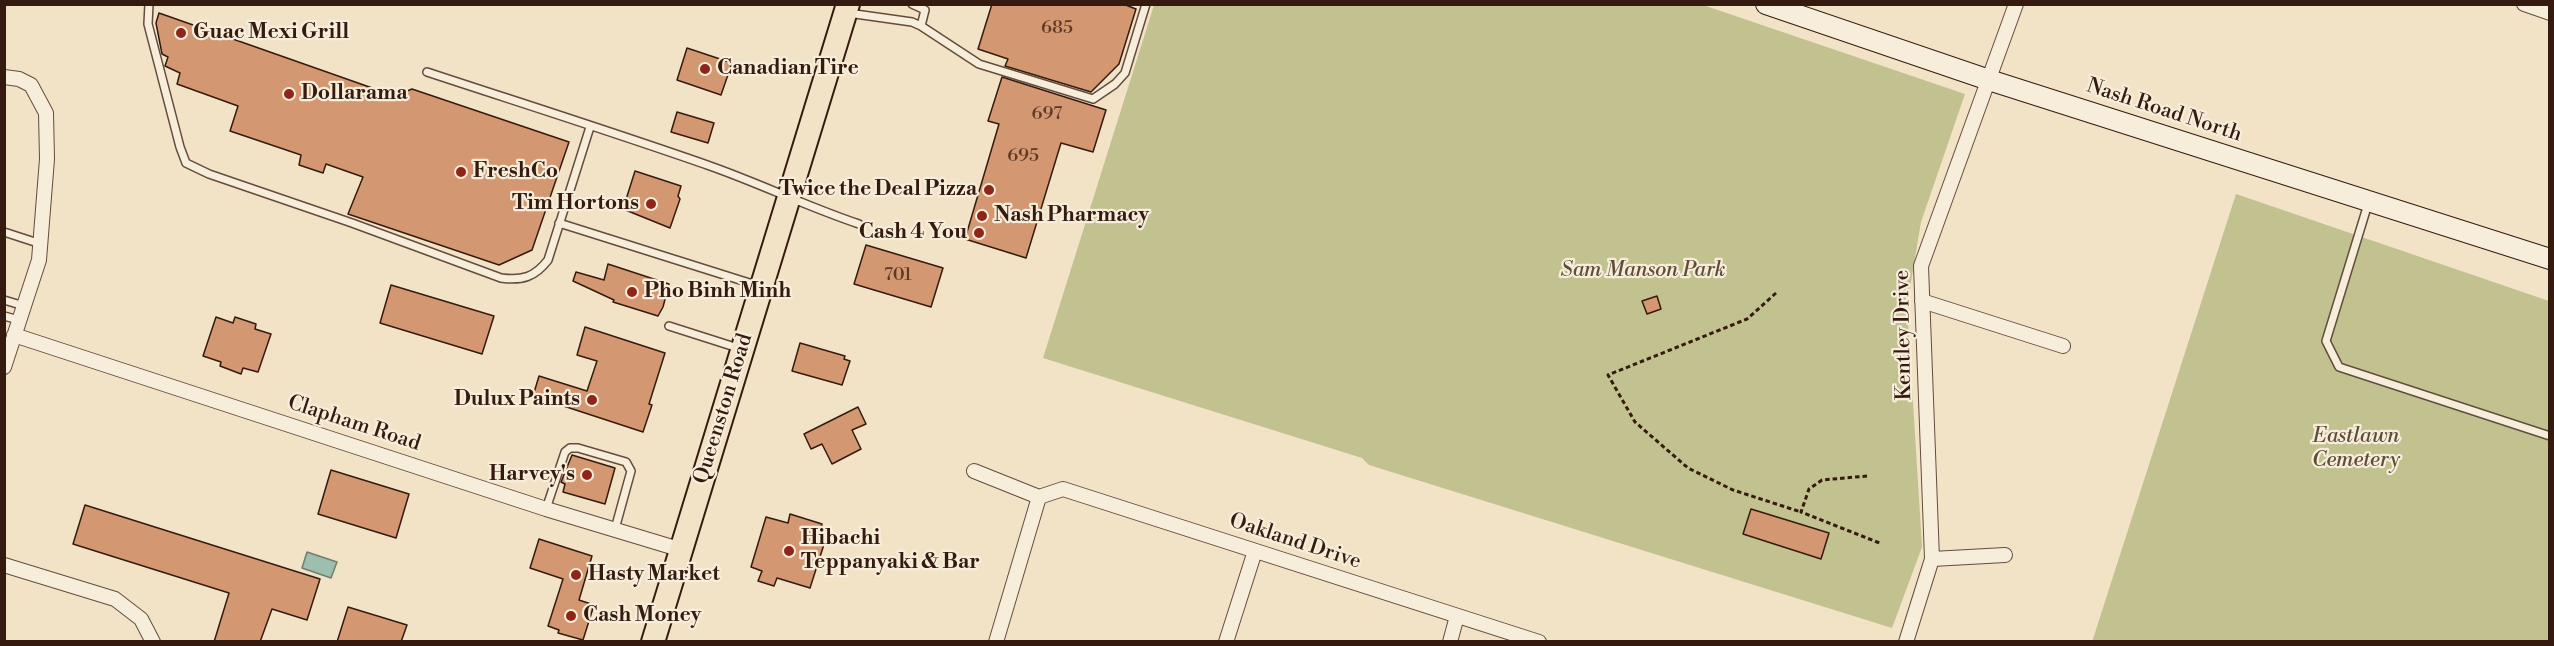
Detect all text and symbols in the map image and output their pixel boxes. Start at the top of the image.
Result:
house number: 685 [1041,18,1073,40]
place label: Guac Mexi Grill [193,20,349,46]
marker: Guac Mexi Grill [174,26,188,40]
place label: Canadian Tire [717,56,859,82]
marker: Canadian Tire [698,62,712,76]
street label: Nash Road North [2083,74,2245,148]
place label: Dollarama [301,81,408,107]
marker: Dollarama [282,87,296,101]
house number: 697 [1032,104,1062,126]
house number: 695 [1007,146,1039,168]
place label: FreshCo [473,159,558,185]
marker: FreshCo [454,165,468,179]
place label: Twice the Deal Pizza [779,177,977,203]
marker: Twice the Deal Pizza [982,183,996,197]
place label: Tim Hortons [512,191,639,217]
marker: Tim Hortons [644,197,658,211]
place label: Nash Pharmacy [994,203,1149,229]
marker: Nash Pharmacy [975,209,989,223]
place label: Cash 4 You [859,220,967,246]
marker: Cash 4 You [972,226,986,240]
park label: Sam Manson Park [1561,258,1725,284]
house number: 701 [884,265,912,287]
street label: Kentley Drive [1890,269,1918,401]
place label: Pho Binh Minh [644,279,791,305]
marker: Pho Binh Minh [625,285,639,299]
street label: Queenston Road [689,331,759,487]
place label: Dulux Paints [454,387,580,413]
street label: Clapham Road [284,391,424,457]
marker: Dulux Paints [585,393,599,407]
park label: Eastlawn Cemetery [2312,424,2400,474]
place label: Harvey's [489,462,575,488]
marker: Harvey's [580,468,594,482]
street label: Oakland Drive [1226,509,1364,575]
place label: Hibachi Teppanyaki & Bar [801,526,980,576]
marker: Hibachi Teppanyaki & Bar [782,544,796,558]
place label: Hasty Market [588,562,720,588]
marker: Hasty Market [569,568,583,582]
place label: Cash Money [583,603,701,629]
marker: Cash Money [564,609,578,623]

